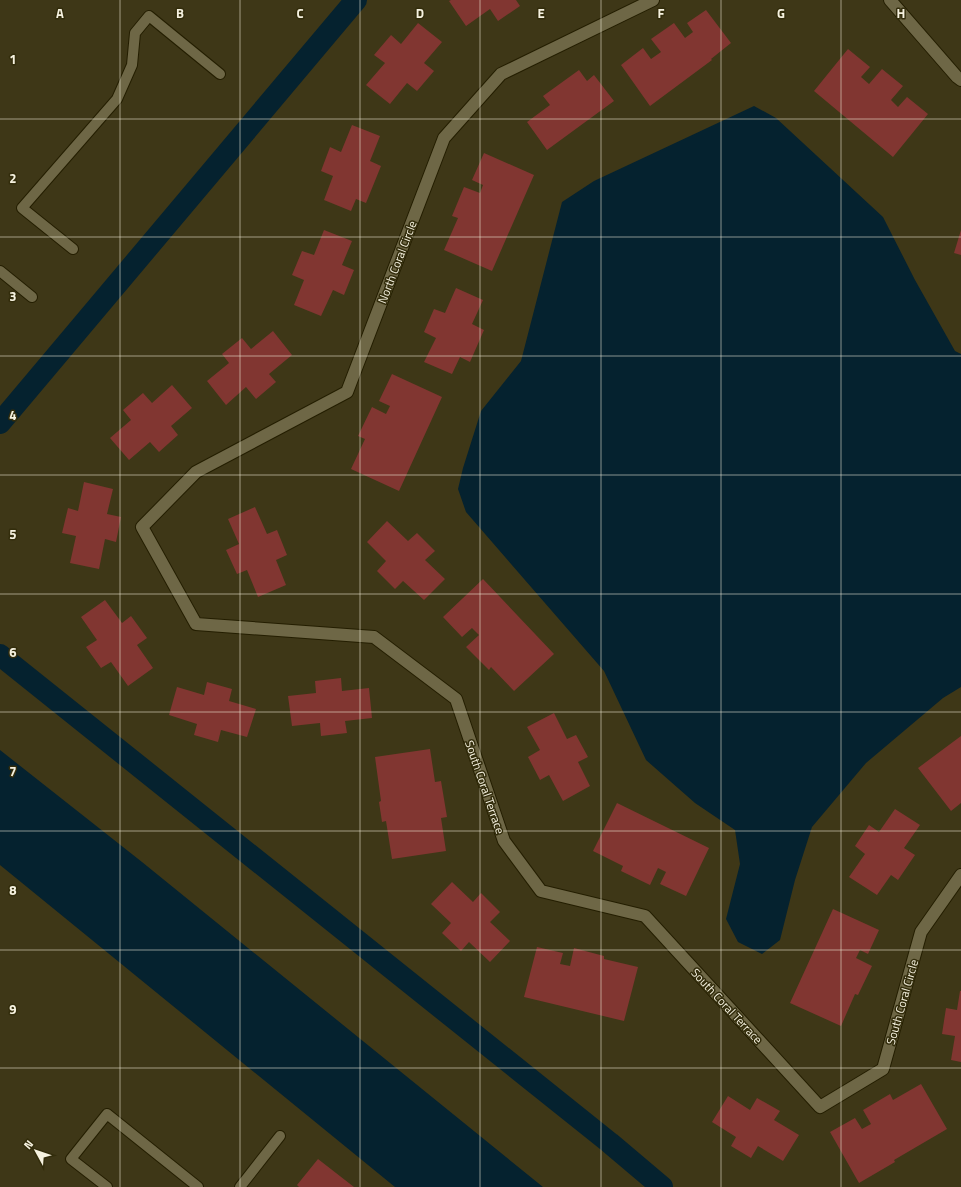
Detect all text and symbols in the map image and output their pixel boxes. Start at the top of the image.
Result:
text: A [56,3,64,23]
text: B [176,3,184,23]
text: C [296,3,304,23]
text: D [416,3,424,23]
text: E [537,3,545,23]
text: F [658,3,665,23]
text: G [777,3,785,23]
text: H [897,3,905,23]
text: 1 [9,49,17,69]
text: 2 [9,168,17,188]
street label: North Coral Circle [372,218,422,306]
text: 3 [9,286,17,306]
text: 4 [9,405,17,425]
text: 5 [9,524,17,544]
text: 6 [9,642,17,662]
street label: South Coral Terrace [460,738,510,836]
text: 7 [9,761,17,781]
text: 8 [9,880,17,900]
street label: South Coral Circle [881,957,923,1047]
street label: South Coral Terrace [687,964,767,1048]
text: 9 [9,999,17,1019]
north arrow [16,1131,56,1171]
text: N [20,1137,37,1153]

